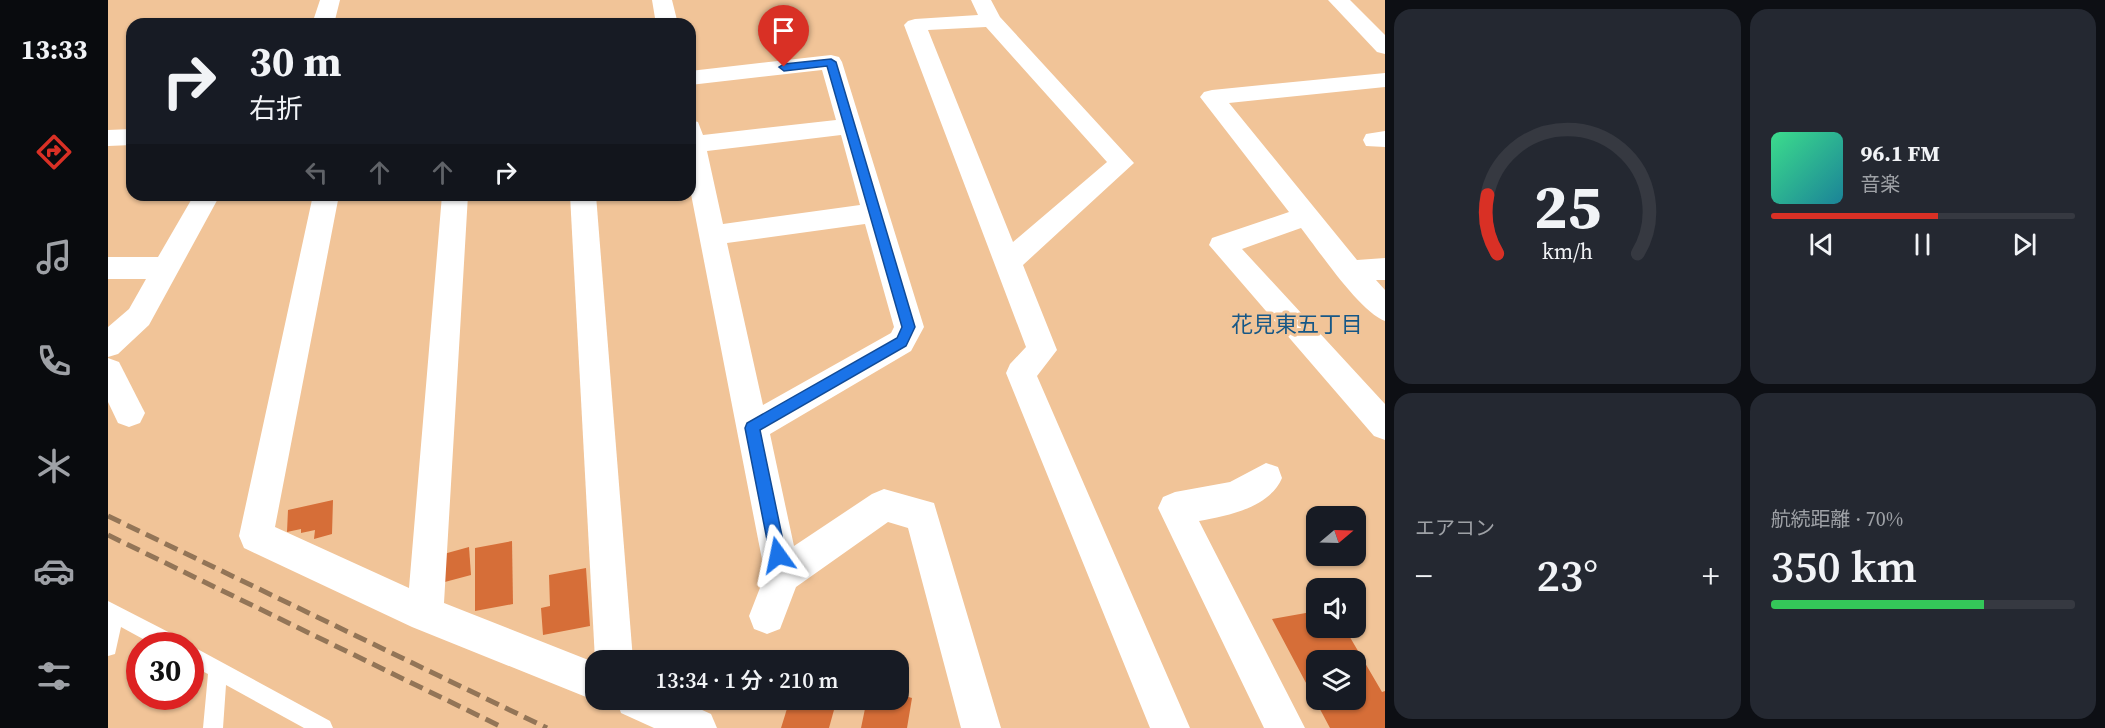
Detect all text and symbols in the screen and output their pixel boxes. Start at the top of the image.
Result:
pin [758,5,809,67]
icon: arrive [767,14,800,47]
text: 13:33 [21,31,87,68]
text: 30 m [249,32,342,90]
icon: right [150,42,228,120]
text: 右折 [249,90,303,127]
icon: directions [33,131,75,173]
text: 96.1 FM [1861,138,1940,168]
icon: left [300,156,333,189]
icon: ahead [363,156,396,189]
icon: ahead [426,156,459,189]
icon: right [489,156,522,189]
text: 25 [1533,163,1601,249]
text: 音楽 [1861,170,1901,198]
icon: previous [1805,228,1838,261]
icon: pause [1906,228,1939,261]
icon: next [2008,228,2041,261]
icon: music [33,236,75,278]
text: km/h [1542,237,1593,266]
district label: 花見東五丁目 [1231,309,1363,339]
icon: phone [33,340,75,382]
icon: climate [33,445,75,487]
text: 航続距離 · 70% [1771,505,1903,533]
north arrow [1306,506,1366,566]
map controls [1306,506,1366,710]
text: エアコン [1415,514,1495,542]
position arrow [746,523,810,587]
text: 350 km [1771,535,1917,597]
text: 23° [1536,544,1598,606]
icon: car [33,550,75,592]
text: − [1415,553,1433,598]
text: + [1702,553,1720,598]
button: sound [1306,578,1366,638]
speed limit sign: 30 [126,632,204,710]
button: layers [1306,650,1366,710]
icon: filters [33,655,75,697]
text: 13:34 · 1 分 · 210 m [656,665,838,695]

